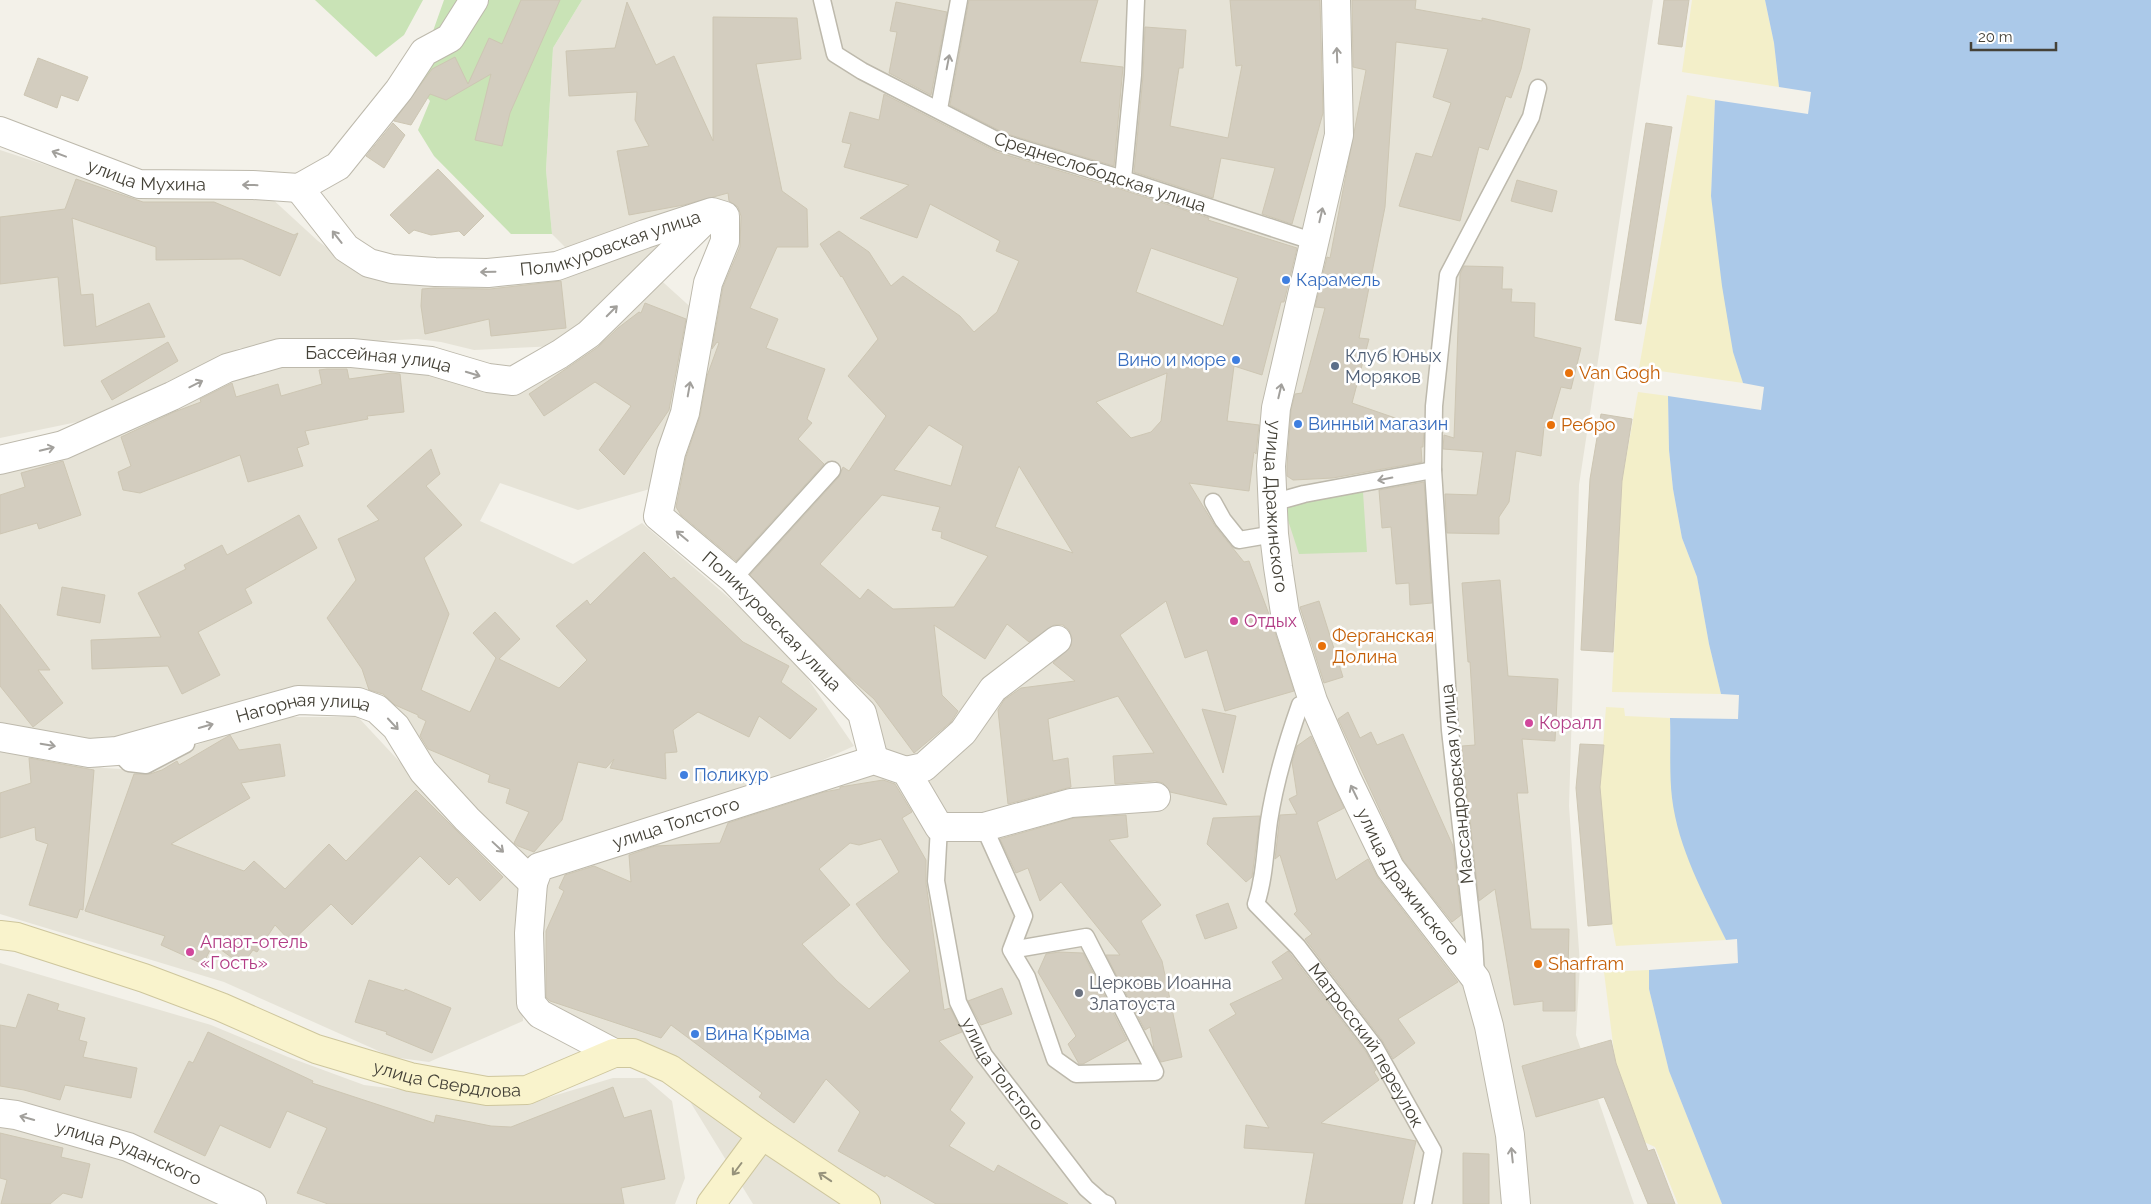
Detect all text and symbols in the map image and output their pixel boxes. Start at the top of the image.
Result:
scale bar [1971,20,2056,52]
text: 20 m [1978,28,2013,46]
one-way arrow [1332,47,1342,64]
one-way arrow [944,54,953,70]
street label: Среднеслободская улица [991,127,1209,216]
one-way arrow [51,148,66,157]
street label: улица Мухина [85,154,206,195]
one-way arrow [243,181,259,190]
street label: Поликуровская улица [519,206,703,280]
one-way arrow [1317,208,1326,224]
one-way arrow [332,230,342,244]
one-way arrow [481,267,497,277]
place label: Карамель [1296,269,1381,290]
marker: Карамель [1280,274,1292,286]
one-way arrow [606,305,618,317]
street label: Бассейная улица [305,342,454,377]
place label: Клуб Юных Моряков [1345,345,1441,387]
place label: Вино и море [1117,349,1226,370]
marker: Вино и море [1230,354,1242,366]
marker: Клуб Юных Моряков [1329,360,1341,372]
place label: Van Gogh [1579,362,1660,383]
marker: Van Gogh [1563,367,1575,379]
one-way arrow [465,369,481,379]
one-way arrow [188,379,203,388]
one-way arrow [685,382,695,398]
one-way arrow [1276,383,1285,399]
place label: Винный магазин [1308,413,1448,434]
place label: Ребро [1561,414,1616,435]
marker: Винный магазин [1292,418,1304,430]
street label: улица Дражинского [1261,419,1293,594]
marker: Ребро [1545,419,1557,431]
one-way arrow [39,443,55,453]
one-way arrow [1377,475,1393,485]
one-way arrow [676,531,689,542]
street label: Поликуровская улица [698,547,846,695]
place label: Отдых [1244,610,1297,631]
marker: Отдых [1228,615,1240,627]
place label: Ферганская Долина [1332,625,1434,667]
marker: Ферганская Долина [1316,640,1328,652]
street label: Массандровская улица [1436,683,1477,885]
street label: Нагорная улица [233,689,374,727]
place label: Коралл [1539,712,1602,733]
marker: Коралл [1523,717,1535,729]
one-way arrow [387,718,398,731]
one-way arrow [198,720,214,730]
one-way arrow [40,741,56,751]
place label: Поликур [694,764,769,785]
marker: Поликур [678,769,690,781]
one-way arrow [1348,785,1358,800]
street label: улица Толстого [610,793,742,853]
street label: улица Дражинского [1353,805,1465,960]
one-way arrow [491,841,504,853]
place label: Апарт-отель «Гость» [200,931,308,973]
marker: Апарт-отель «Гость» [184,946,196,958]
place label: Sharfram [1548,953,1624,974]
marker: Sharfram [1532,958,1544,970]
street label: Матросский переулок [1304,959,1429,1131]
place label: Церковь Иоанна Златоуста [1089,972,1231,1014]
marker: Церковь Иоанна Златоуста [1073,987,1085,999]
street label: улица Толстого [957,1014,1049,1134]
place label: Вина Крыма [705,1023,810,1044]
marker: Вина Крыма [689,1028,701,1040]
street label: улица Свердлова [371,1056,521,1102]
one-way arrow [20,1113,36,1123]
street label: улица Руданского [53,1116,205,1190]
one-way arrow [1507,1148,1517,1164]
one-way arrow [732,1162,742,1176]
one-way arrow [818,1172,832,1182]

